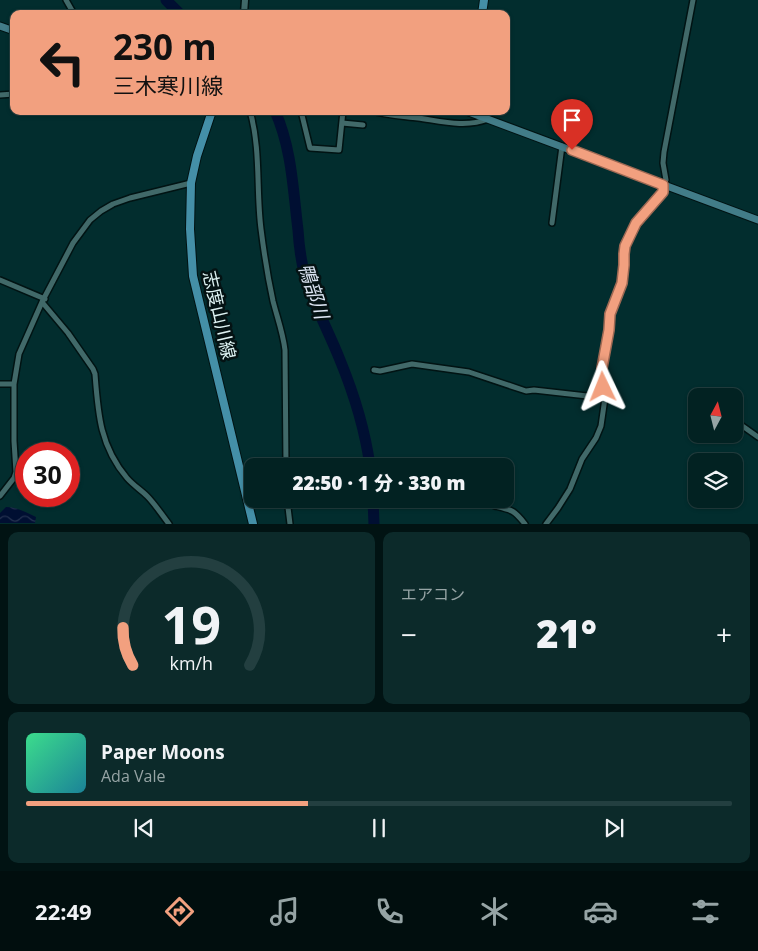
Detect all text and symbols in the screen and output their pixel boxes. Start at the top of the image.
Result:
text: 230 m [113,23,217,70]
icon: left [30,30,95,95]
text: 三木寒川線 [113,70,223,100]
pin [551,99,593,150]
icon: arrive [558,106,586,134]
water label: 鴨部川 [293,260,336,324]
street label: 志度山川線 [198,268,242,361]
position arrow [576,360,628,412]
north arrow [688,388,742,442]
map controls [688,388,743,508]
speed limit sign: 30 [15,442,80,507]
button: layers [688,453,743,508]
text: 22:50 · 1 分 · 330 m [292,470,466,496]
text: エアコン [401,583,465,605]
text: 19 [162,588,221,659]
text: 21° [536,607,597,659]
text: − [401,615,417,653]
text: + [716,615,732,653]
text: km/h [170,651,213,675]
text: Paper Moons [101,739,225,765]
text: Ada Vale [101,765,165,787]
icon: previous [130,814,158,842]
icon: pause [365,814,393,842]
icon: next [600,814,628,842]
icon: directions [162,894,197,929]
icon: music [267,894,302,929]
icon: phone [372,894,407,929]
icon: climate [477,894,512,929]
icon: car [583,894,618,929]
icon: filters [688,894,723,929]
text: 22:49 [35,896,92,926]

